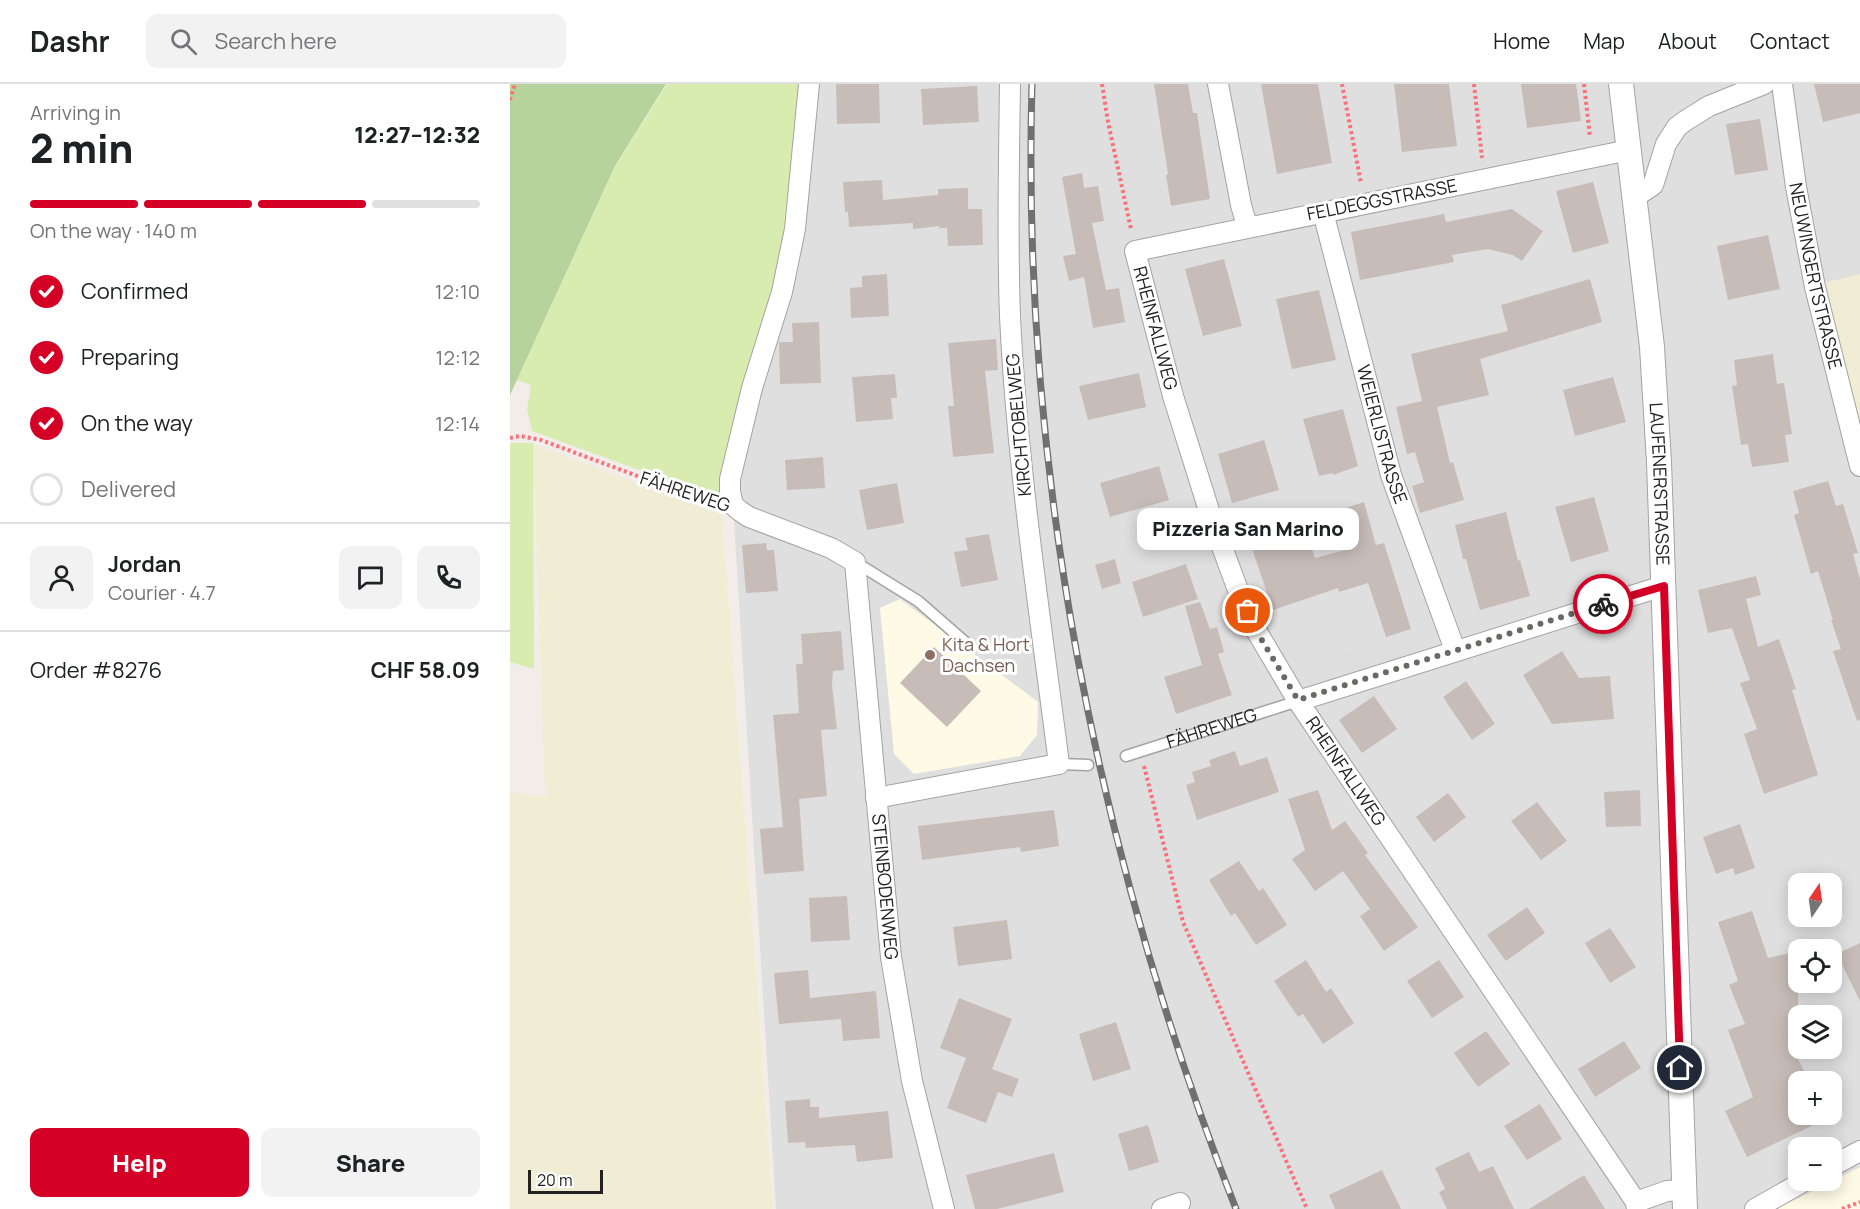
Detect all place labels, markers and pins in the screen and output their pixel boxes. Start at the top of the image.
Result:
callout: Pizzeria San Marino [1137,509,1359,551]
pin [1222,585,1273,636]
place label: Kita & Hort Dachsen [942,632,1030,677]
marker: Kita & Hort Dachsen [923,648,937,662]
pin [1654,1042,1705,1093]

